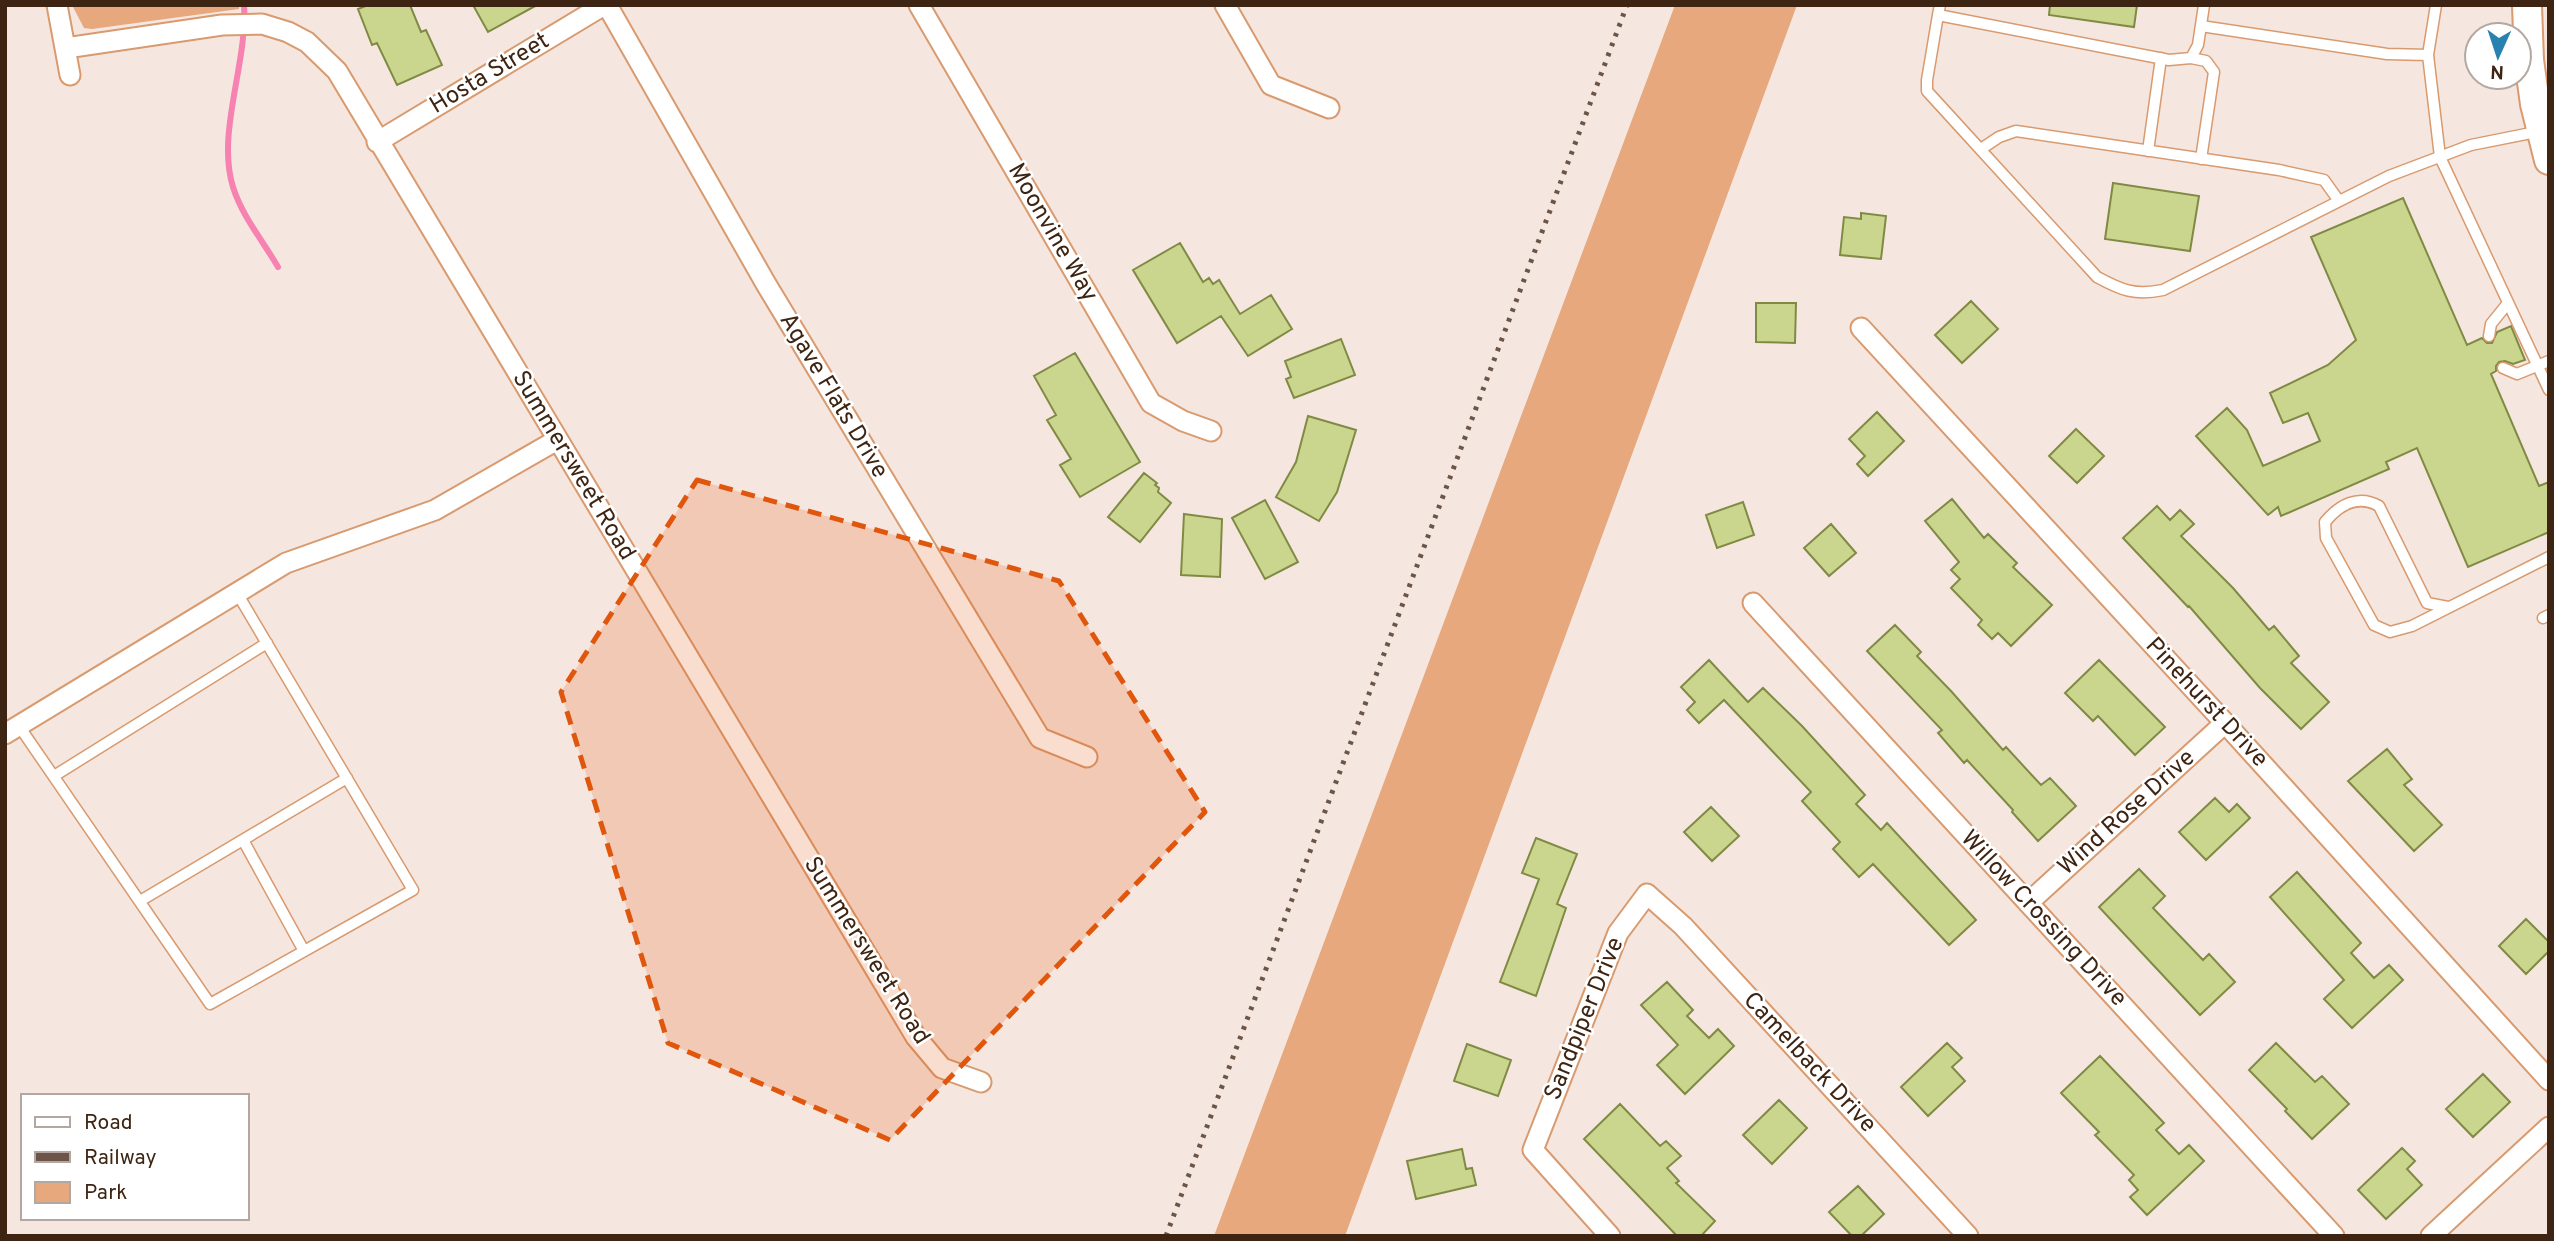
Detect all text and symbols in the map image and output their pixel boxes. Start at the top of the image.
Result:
north arrow [2463,21,2533,91]
street label: Hosta Street [425,27,555,121]
text: N [2490,59,2505,83]
street label: Moonvine Way [1000,158,1104,308]
street label: Agave Flats Drive [772,308,894,484]
street label: Summersweet Road [505,366,641,566]
street label: Pinehurst Drive [2138,632,2274,774]
street label: Wind Rose Drive [2052,744,2202,882]
street label: Willow Crossing Drive [1953,824,2133,1014]
street label: Summersweet Road [796,852,936,1050]
street label: Sandpiper Drive [1539,933,1631,1105]
street label: Camelback Drive [1736,986,1882,1140]
legend [21,1094,248,1220]
text: Road [84,1110,133,1137]
text: Railway [84,1145,157,1172]
text: Park [84,1180,127,1207]

